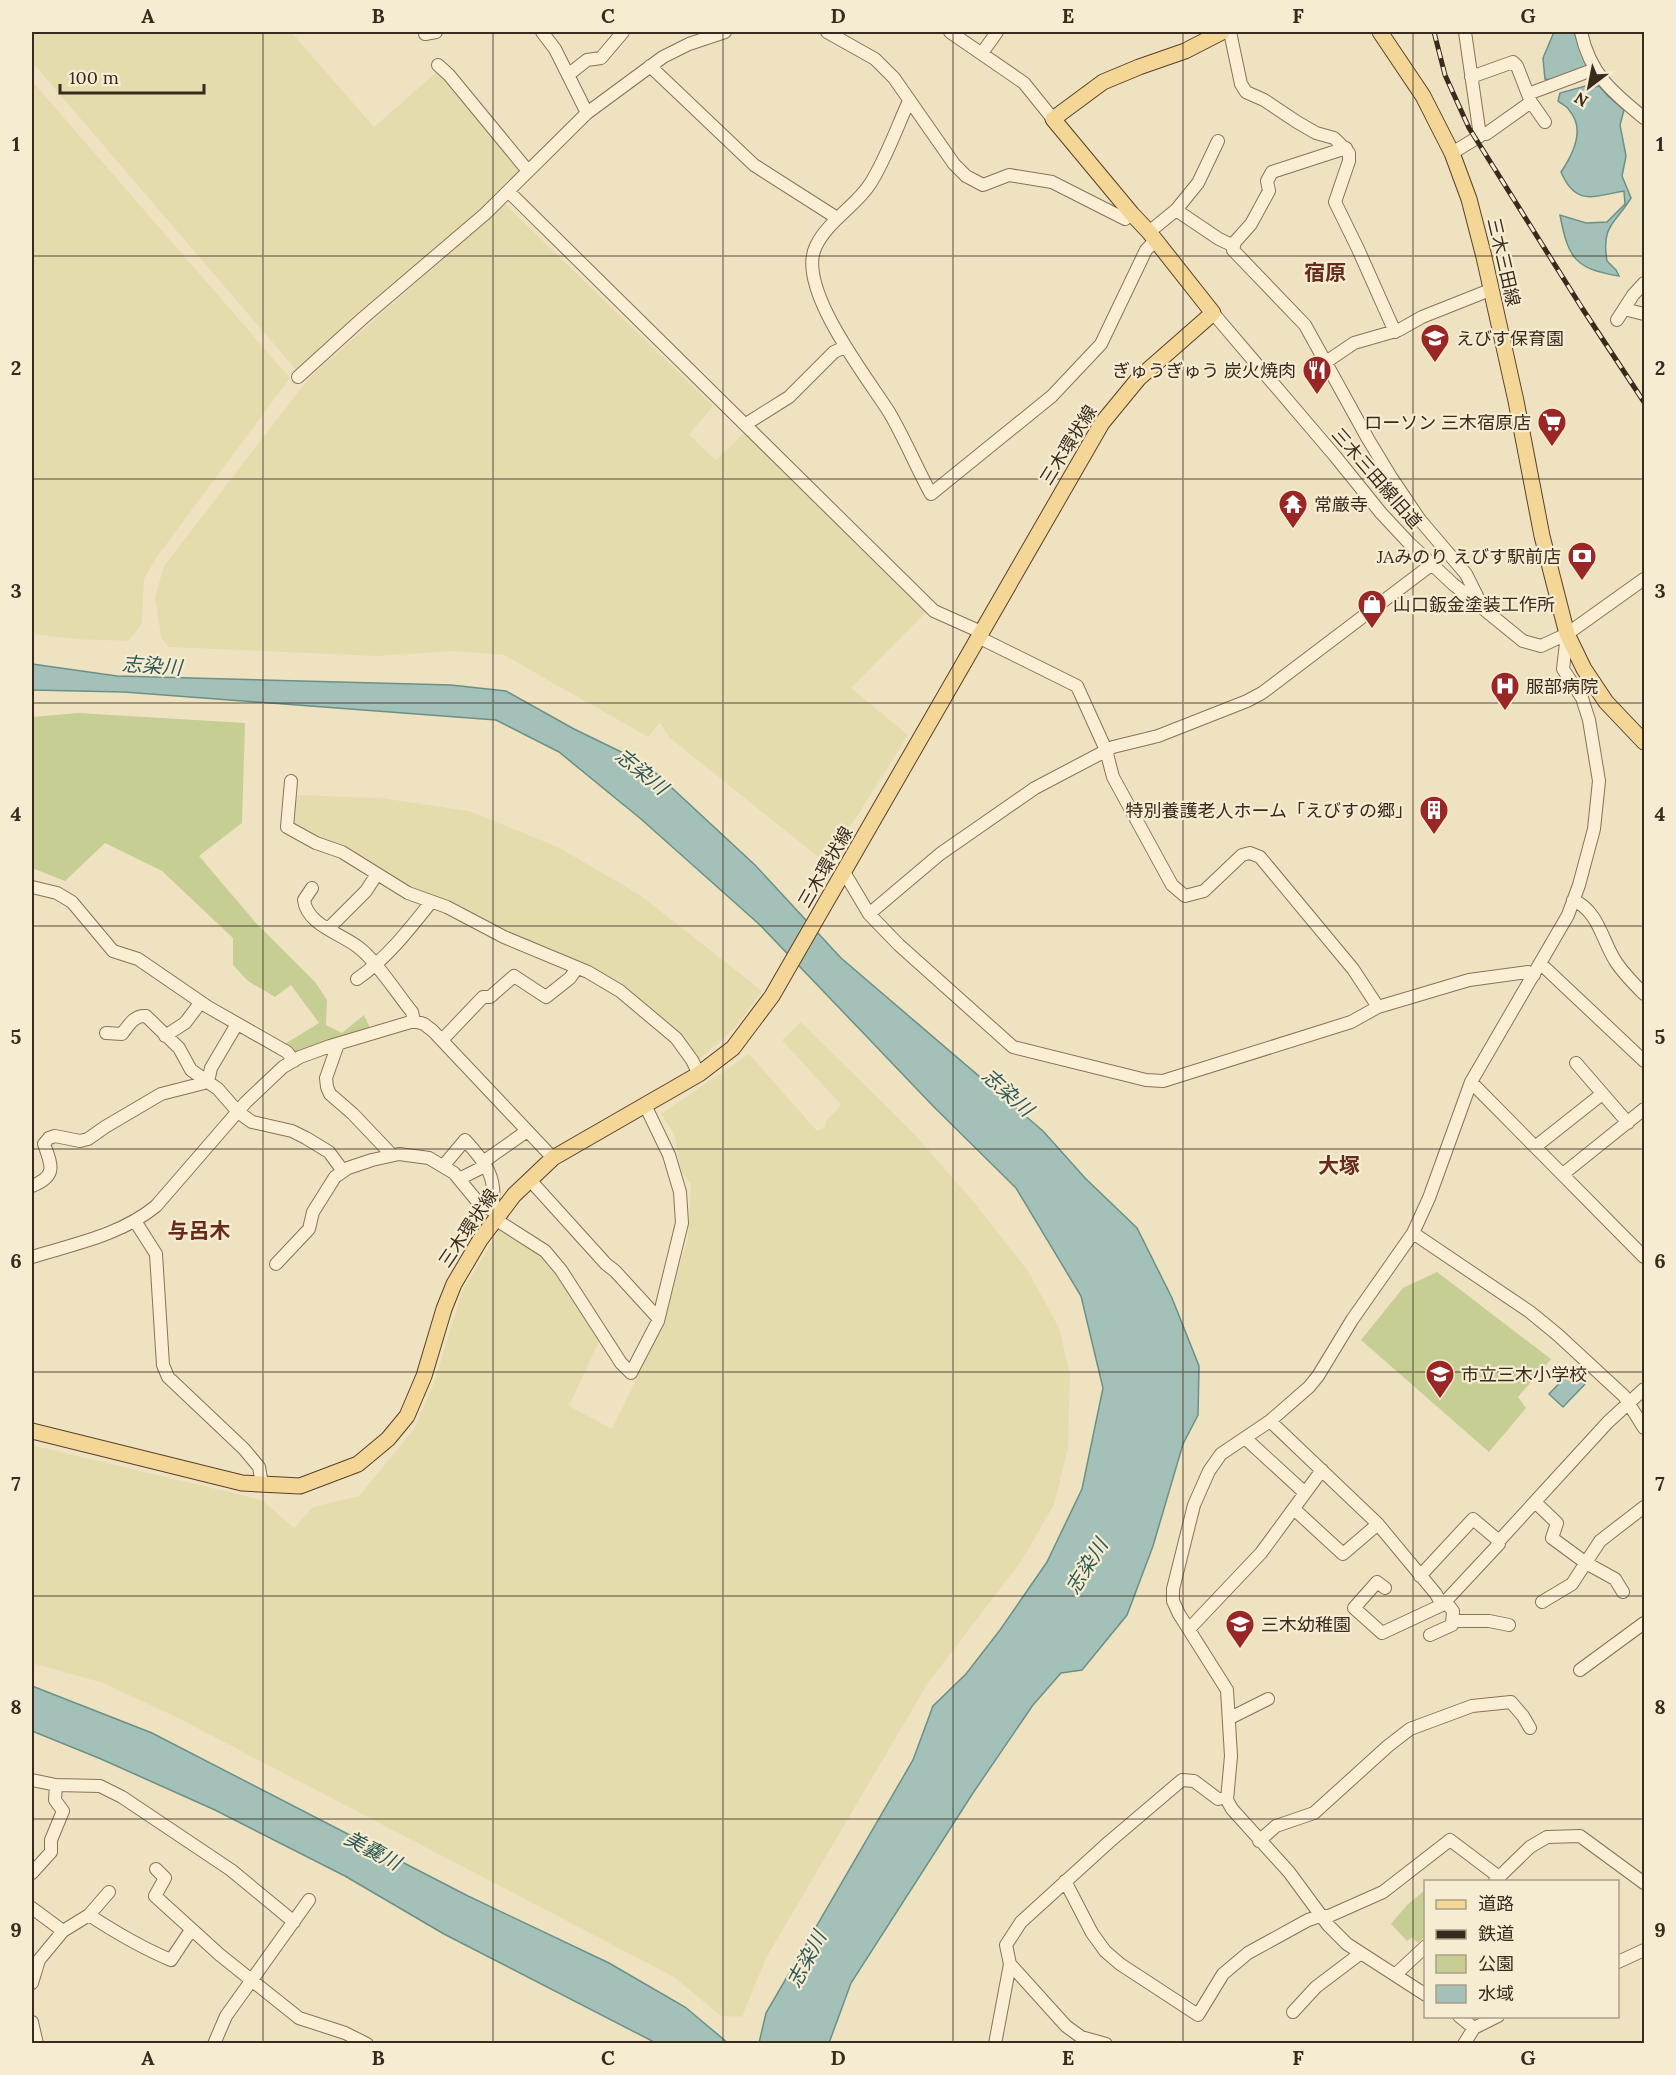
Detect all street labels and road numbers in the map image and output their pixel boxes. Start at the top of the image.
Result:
street label: 三木三田線 [1483,216,1525,308]
street label: 三木環状線 [1034,401,1102,489]
street label: 三木三田線旧道 [1327,423,1427,533]
street label: 三木環状線 [793,822,857,912]
street label: 三木環状線 [433,1184,503,1272]

